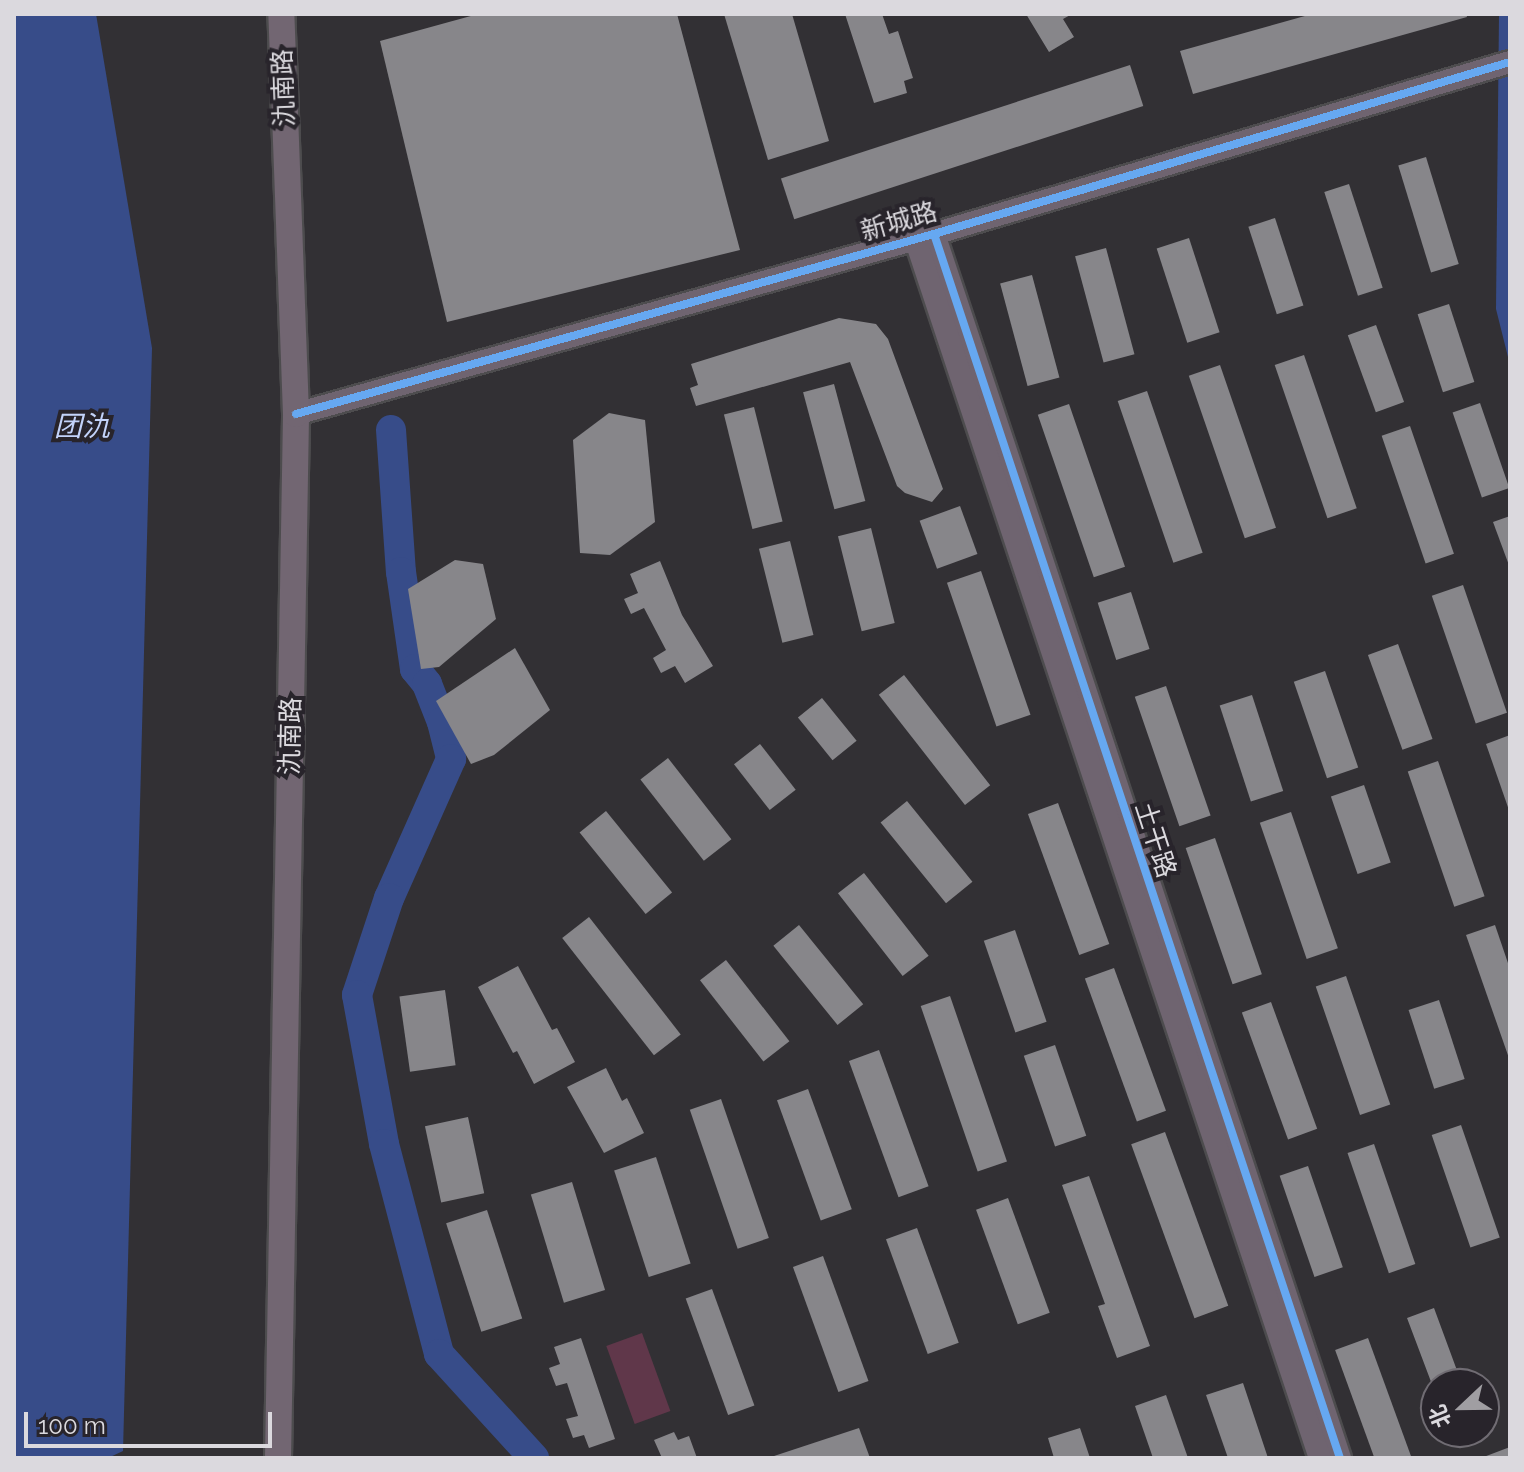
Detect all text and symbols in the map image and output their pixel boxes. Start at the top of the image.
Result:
street label: 氿南路 [267,48,301,128]
street label: 新城路 [857,196,941,248]
water label: 团氿 [54,410,110,444]
street label: 氿南路 [275,697,307,775]
street label: 土干路 [1128,798,1182,882]
north arrow [1420,1368,1500,1448]
scale bar [28,1396,276,1446]
text: 北 [1423,1401,1456,1431]
text: 100 m [38,1411,106,1440]

